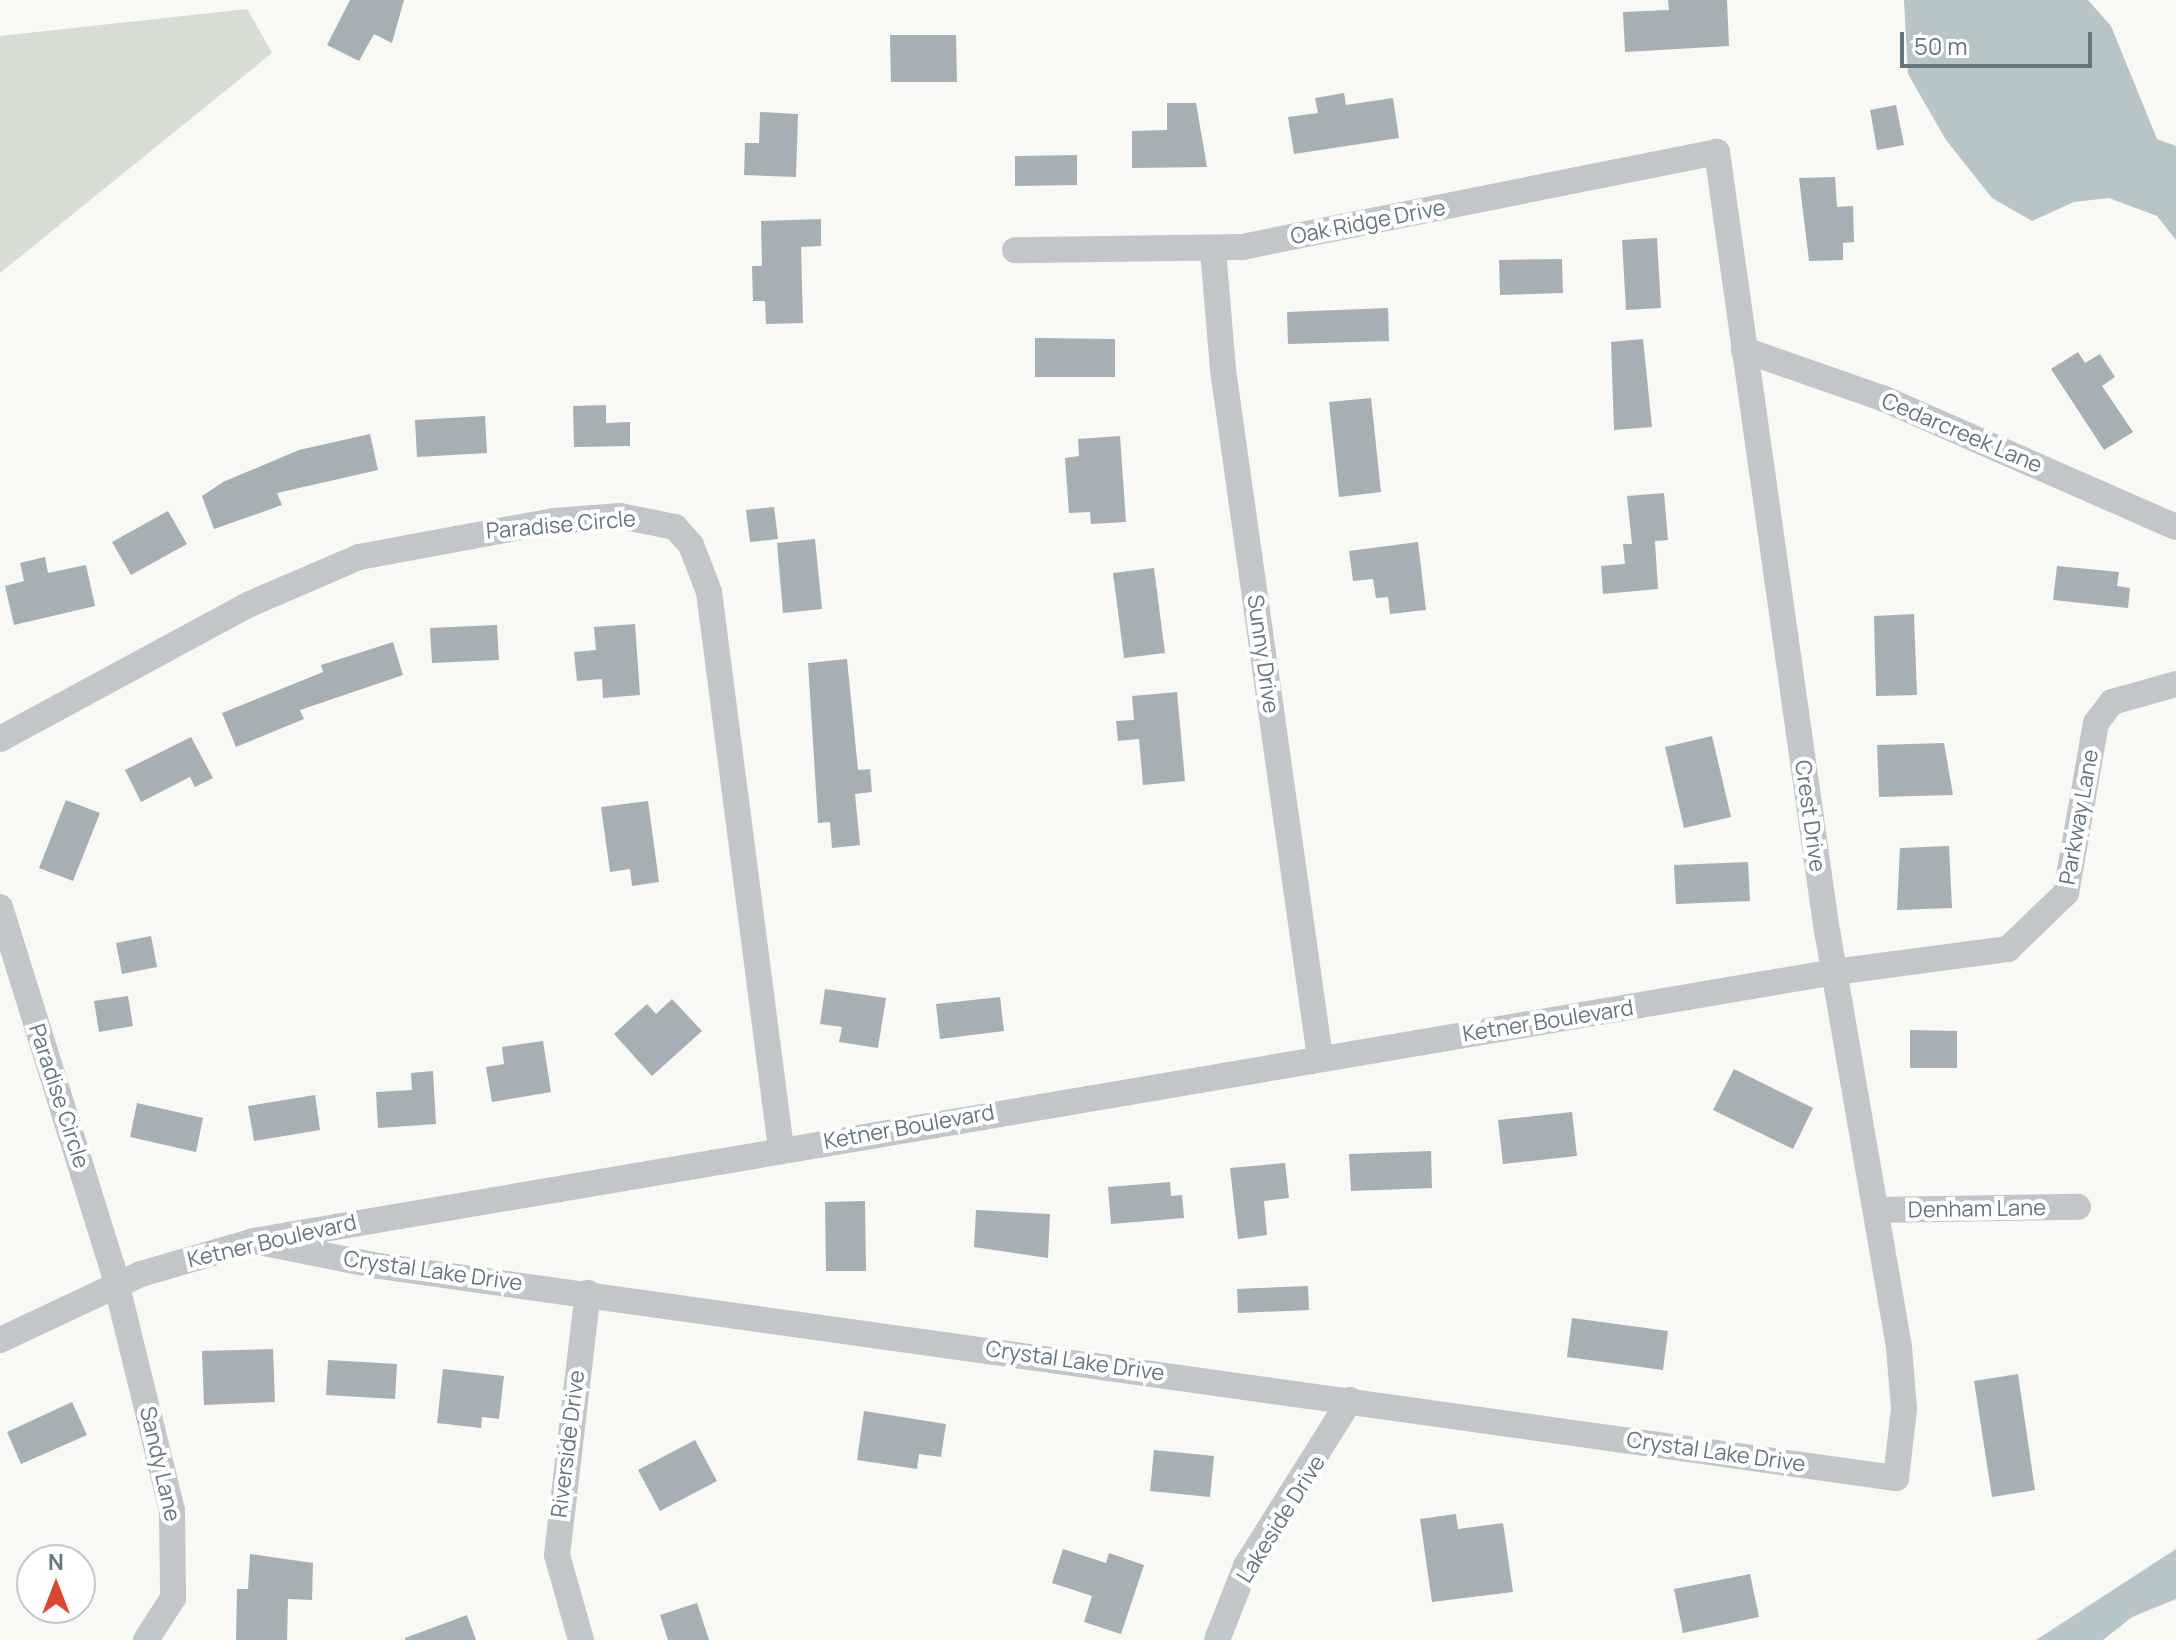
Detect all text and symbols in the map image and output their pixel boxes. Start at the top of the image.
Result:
scale bar [1904,16,2096,66]
text: 50 m [1914,29,1968,62]
street label: Oak Ridge Drive [1288,194,1448,250]
street label: Cedarcreek Lane [1878,387,2046,479]
street label: Paradise Circle [485,505,637,545]
street label: Sunny Drive [1242,593,1284,715]
street label: Parkway Lane [2054,747,2104,887]
street label: Crest Drive [1789,758,1831,874]
street label: Ketner Boulevard [1461,994,1635,1048]
street label: Paradise Circle [23,1021,95,1171]
street label: Ketner Boulevard [822,1099,996,1155]
street label: Denham Lane [1908,1195,2046,1223]
street label: Ketner Boulevard [185,1209,359,1273]
street label: Crystal Lake Drive [342,1245,524,1297]
street label: Crystal Lake Drive [984,1335,1166,1387]
street label: Riverside Drive [546,1369,590,1519]
street label: Sandy Lane [134,1404,186,1524]
street label: Crystal Lake Drive [1625,1426,1807,1478]
street label: Lakeside Drive [1231,1450,1331,1588]
north arrow [16,1544,96,1624]
text: N [48,1547,64,1577]

